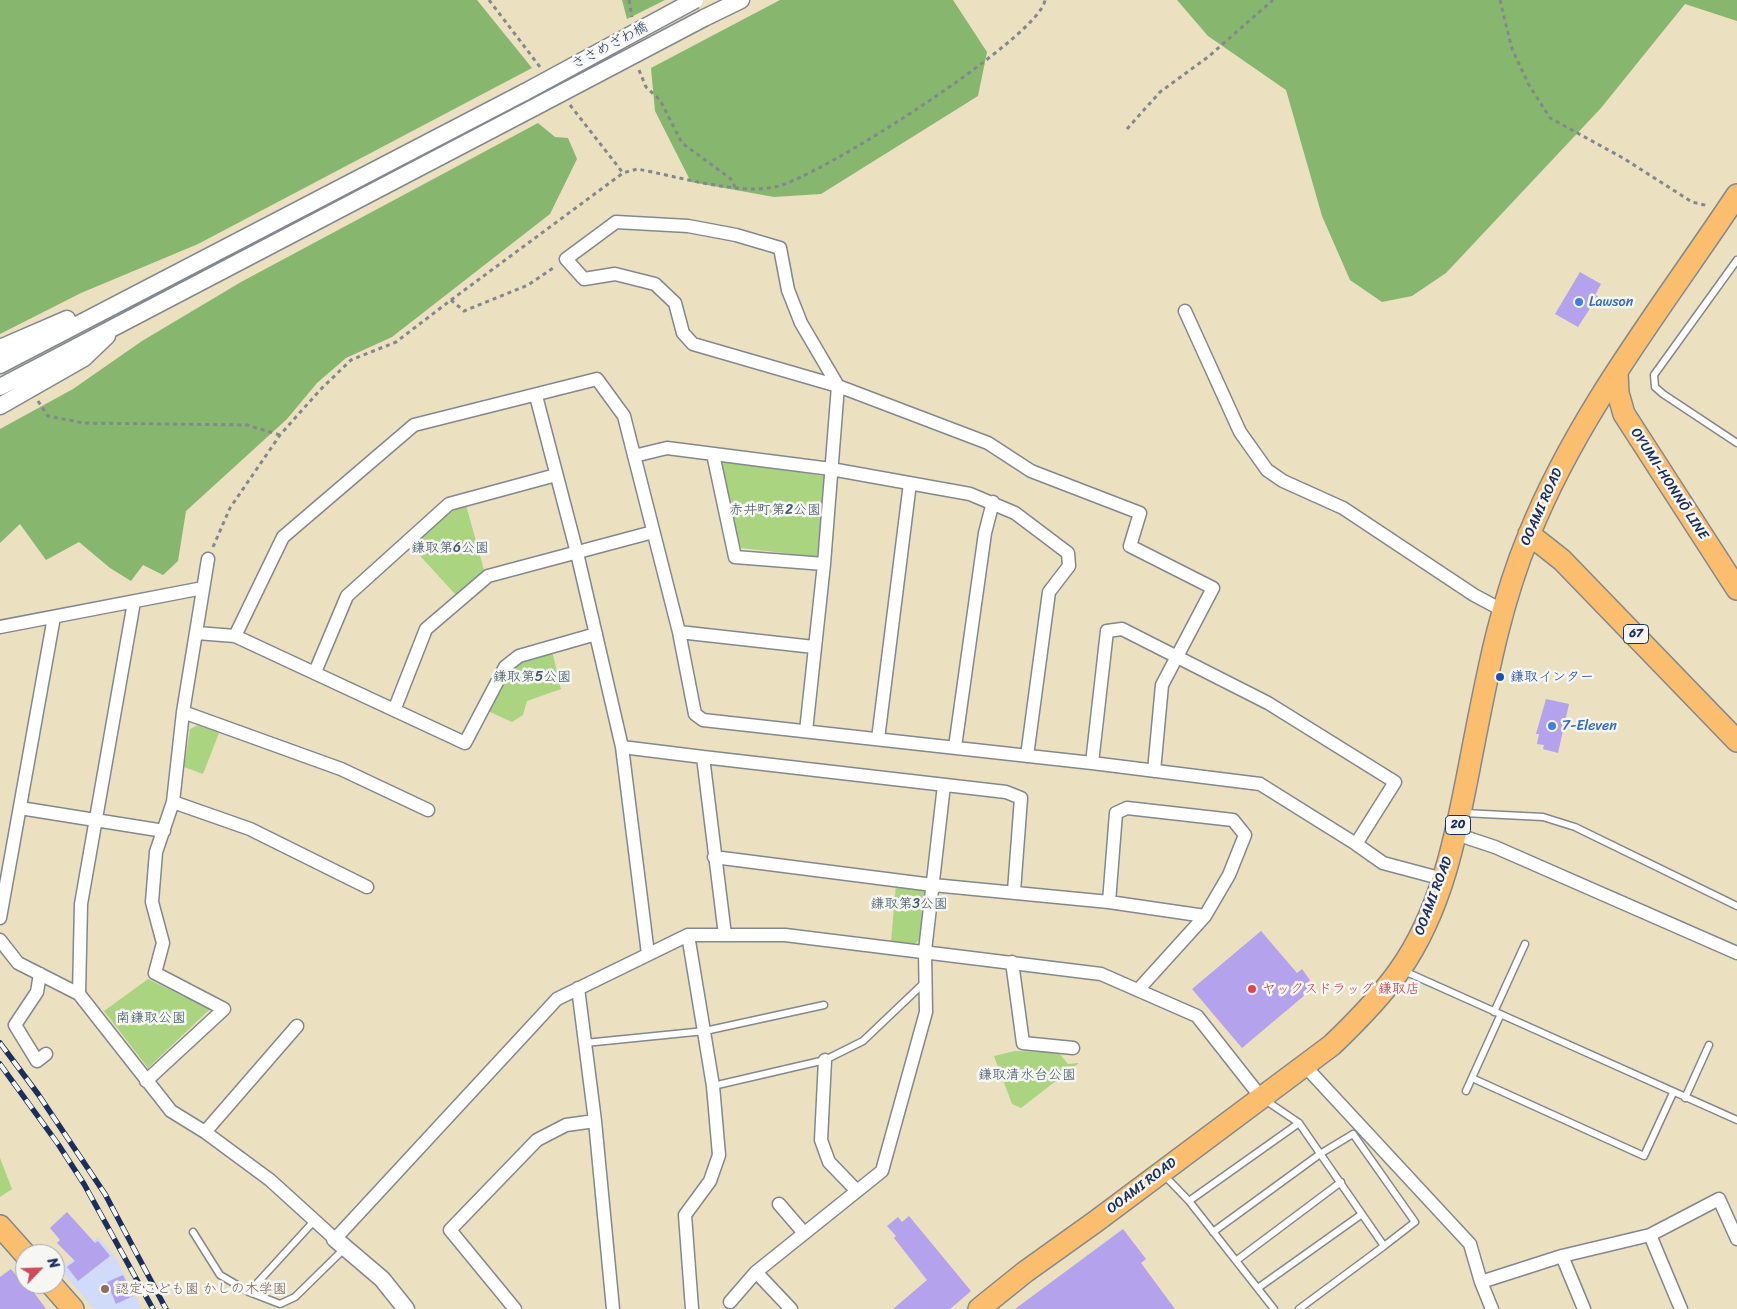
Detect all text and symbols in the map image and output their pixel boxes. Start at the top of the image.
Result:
street label: ささめざわ橋 [569,19,651,73]
place label: Lawson [1589,294,1633,310]
marker: Lawson [1573,296,1585,308]
street label: OYUMI-HONNŌ LINE [1627,425,1711,543]
street label: OOAMI ROAD [1517,466,1567,548]
park label: 赤井町第2公園 [729,502,821,518]
park label: 鎌取第6公園 [411,540,489,556]
road number: 67 [1624,624,1648,644]
park label: 鎌取第5公園 [493,669,571,685]
place label: 鎌取インター [1510,669,1594,685]
marker: 鎌取インター [1494,671,1506,683]
place label: 7-Eleven [1562,718,1617,734]
marker: 7-Eleven [1546,720,1558,732]
road number: 20 [1446,816,1470,834]
street label: OOAMI ROAD [1411,854,1457,938]
park label: 鎌取第3公園 [870,896,948,912]
place label: ヤックスドラッグ 鎌取店 [1262,981,1420,997]
marker: ヤックスドラッグ 鎌取店 [1246,983,1258,995]
park label: 南鎌取公園 [116,1010,186,1026]
park label: 鎌取清水台公園 [978,1067,1076,1083]
street label: OOAMI ROAD [1104,1154,1180,1218]
north arrow [15,1244,65,1294]
text: N [40,1254,67,1273]
place label: 認定こども園 かしの木学園 [115,1281,287,1297]
marker: 認定こども園 かしの木学園 [99,1283,111,1295]

